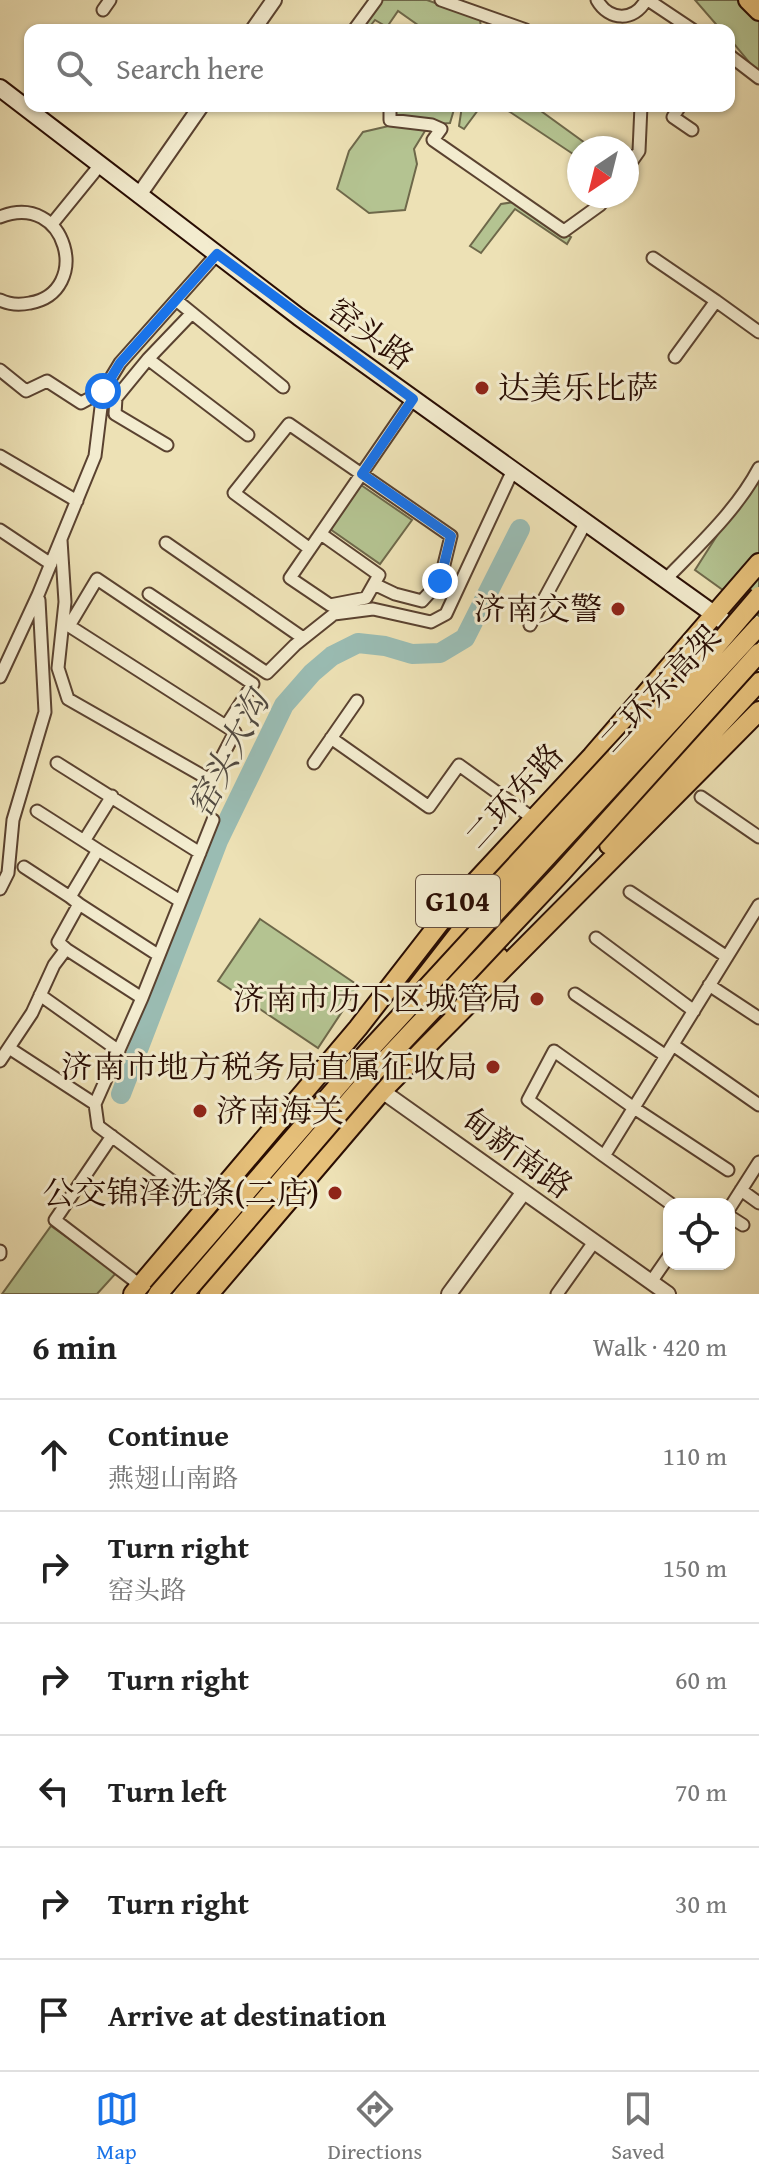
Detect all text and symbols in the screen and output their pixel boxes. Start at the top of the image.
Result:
search box [24,24,735,112]
icon: search [52,46,96,90]
text: Search here [116,46,264,90]
north arrow [567,136,639,208]
street label: 窑头路 [319,286,424,381]
place label: 达美乐比萨 [498,364,658,411]
route start [85,373,121,409]
marker: 达美乐比萨 [473,379,491,397]
route end [422,563,458,599]
place label: 济南交警 [474,585,602,632]
marker: 济南交警 [609,600,627,618]
street label: 二环东高架 [588,614,731,763]
water label: 窑头大沟 [175,678,283,825]
street label: 二环东路 [453,732,574,859]
road number: G104 [416,875,500,927]
place label: 济南市历下区城管局 [233,975,521,1022]
marker: 济南市历下区城管局 [528,990,546,1008]
place label: 济南市地方税务局直属征收局 [61,1043,477,1090]
marker: 济南市地方税务局直属征收局 [484,1058,502,1076]
place label: 济南海关 [216,1087,344,1134]
street label: 甸新南路 [452,1096,583,1209]
marker: 济南海关 [191,1102,209,1120]
place label: 公交锦泽洗涤(二店) [42,1169,319,1216]
marker: 公交锦泽洗涤(二店) [326,1184,344,1202]
map controls [663,1198,735,1270]
button: locate [663,1198,735,1270]
text: 6 min [32,1322,117,1371]
text: Walk · 420 m [593,1327,727,1366]
text: Continue [108,1413,229,1457]
icon: ahead [32,1433,76,1477]
text: 110 m [662,1436,727,1475]
text: 燕翅山南路 [108,1458,238,1497]
text: Turn right [108,1525,249,1569]
icon: right [32,1545,76,1589]
text: 150 m [662,1548,727,1587]
text: 窑头路 [108,1570,186,1609]
icon: right [32,1657,76,1701]
text: Turn right [108,1657,249,1701]
text: 60 m [675,1660,727,1699]
icon: left [32,1769,76,1813]
text: Turn left [108,1769,227,1813]
text: 70 m [675,1772,727,1811]
icon: right [32,1881,76,1925]
text: Turn right [108,1881,249,1925]
text: 30 m [675,1884,727,1923]
icon: arrive [32,1993,76,2037]
text: Arrive at destination [108,1993,386,2037]
tab: Map [95,2087,139,2167]
tab: Directions [328,2087,422,2167]
tab: Saved [611,2087,664,2167]

